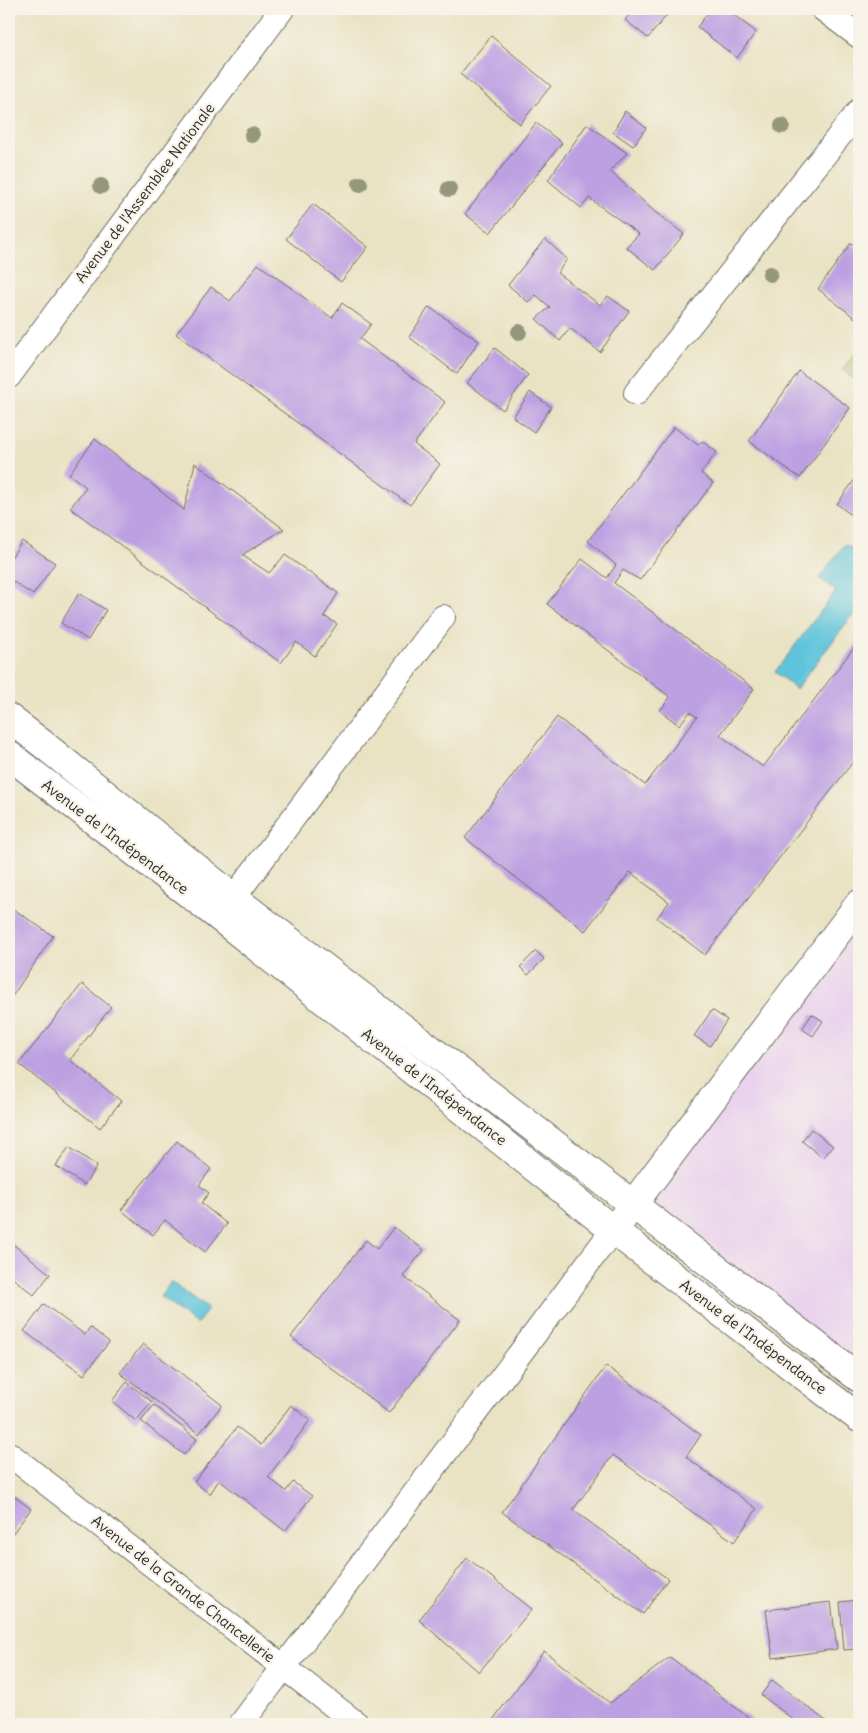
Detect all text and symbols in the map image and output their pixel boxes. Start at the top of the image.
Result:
street label: Avenue de l'Assemblee Nationale [71,99,218,286]
street label: Avenue de l'Indépendance [38,775,193,898]
street label: Avenue de l'Indépendance [358,1024,511,1149]
street label: Avenue de l'Indépendance [676,1275,831,1398]
street label: Avenue de la Grande Chancellerie [88,1511,279,1666]

